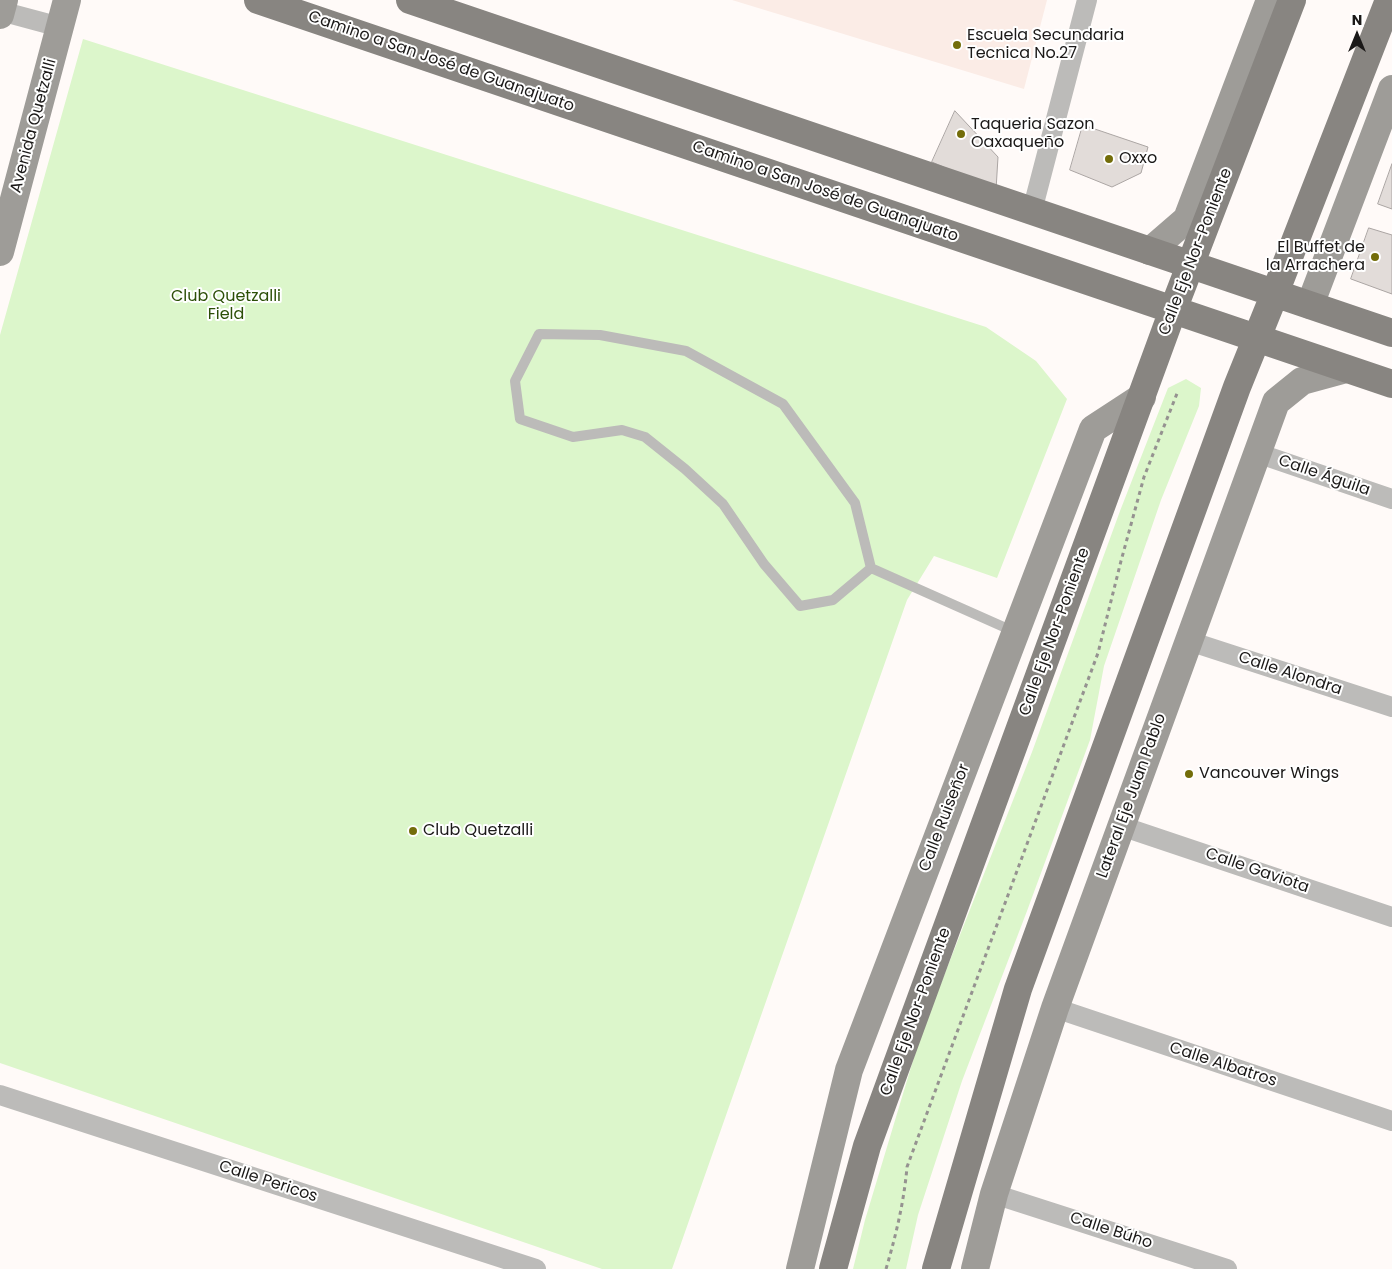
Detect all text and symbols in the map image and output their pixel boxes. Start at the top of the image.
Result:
street label: Camino a San José de Guanajuato [305,7,577,117]
north arrow [1332,10,1382,60]
text: N [1352,10,1362,30]
place label: Escuela Secundaria Tecnica No.27 [967,26,1124,64]
marker: Escuela Secundaria Tecnica No.27 [951,39,963,51]
street label: Avenida Quetzalli [7,57,61,195]
place label: Taqueria Sazon Oaxaqueño [971,115,1094,153]
marker: Taqueria Sazon Oaxaqueño [955,128,967,140]
street label: Camino a San José de Guanajuato [689,137,961,247]
place label: Oxxo [1119,149,1157,169]
marker: Oxxo [1103,153,1115,165]
street label: Calle Eje Nor-Poniente [1155,166,1237,338]
place label: El Buffet de la Arrachera [1266,238,1365,276]
marker: El Buffet de la Arrachera [1369,251,1381,263]
park label: Club Quetzalli Field [171,287,281,325]
street label: Calle Águila [1276,451,1372,501]
street label: Calle Eje Nor-Poniente [1016,545,1094,719]
street label: Calle Alondra [1236,648,1344,700]
street label: Lateral Eje Juan Pablo [1093,711,1171,881]
street label: Calle Ruiseñor [916,761,974,875]
place label: Vancouver Wings [1199,764,1339,784]
marker: Vancouver Wings [1183,768,1195,780]
place label: Club Quetzalli [423,821,533,841]
marker: Club Quetzalli [407,825,419,837]
street label: Calle Gaviota [1203,844,1311,898]
street label: Calle Eje Nor-Poniente [877,925,955,1099]
street label: Calle Albatros [1167,1039,1279,1091]
street label: Calle Pericos [216,1157,320,1207]
street label: Calle Búho [1067,1209,1155,1253]

